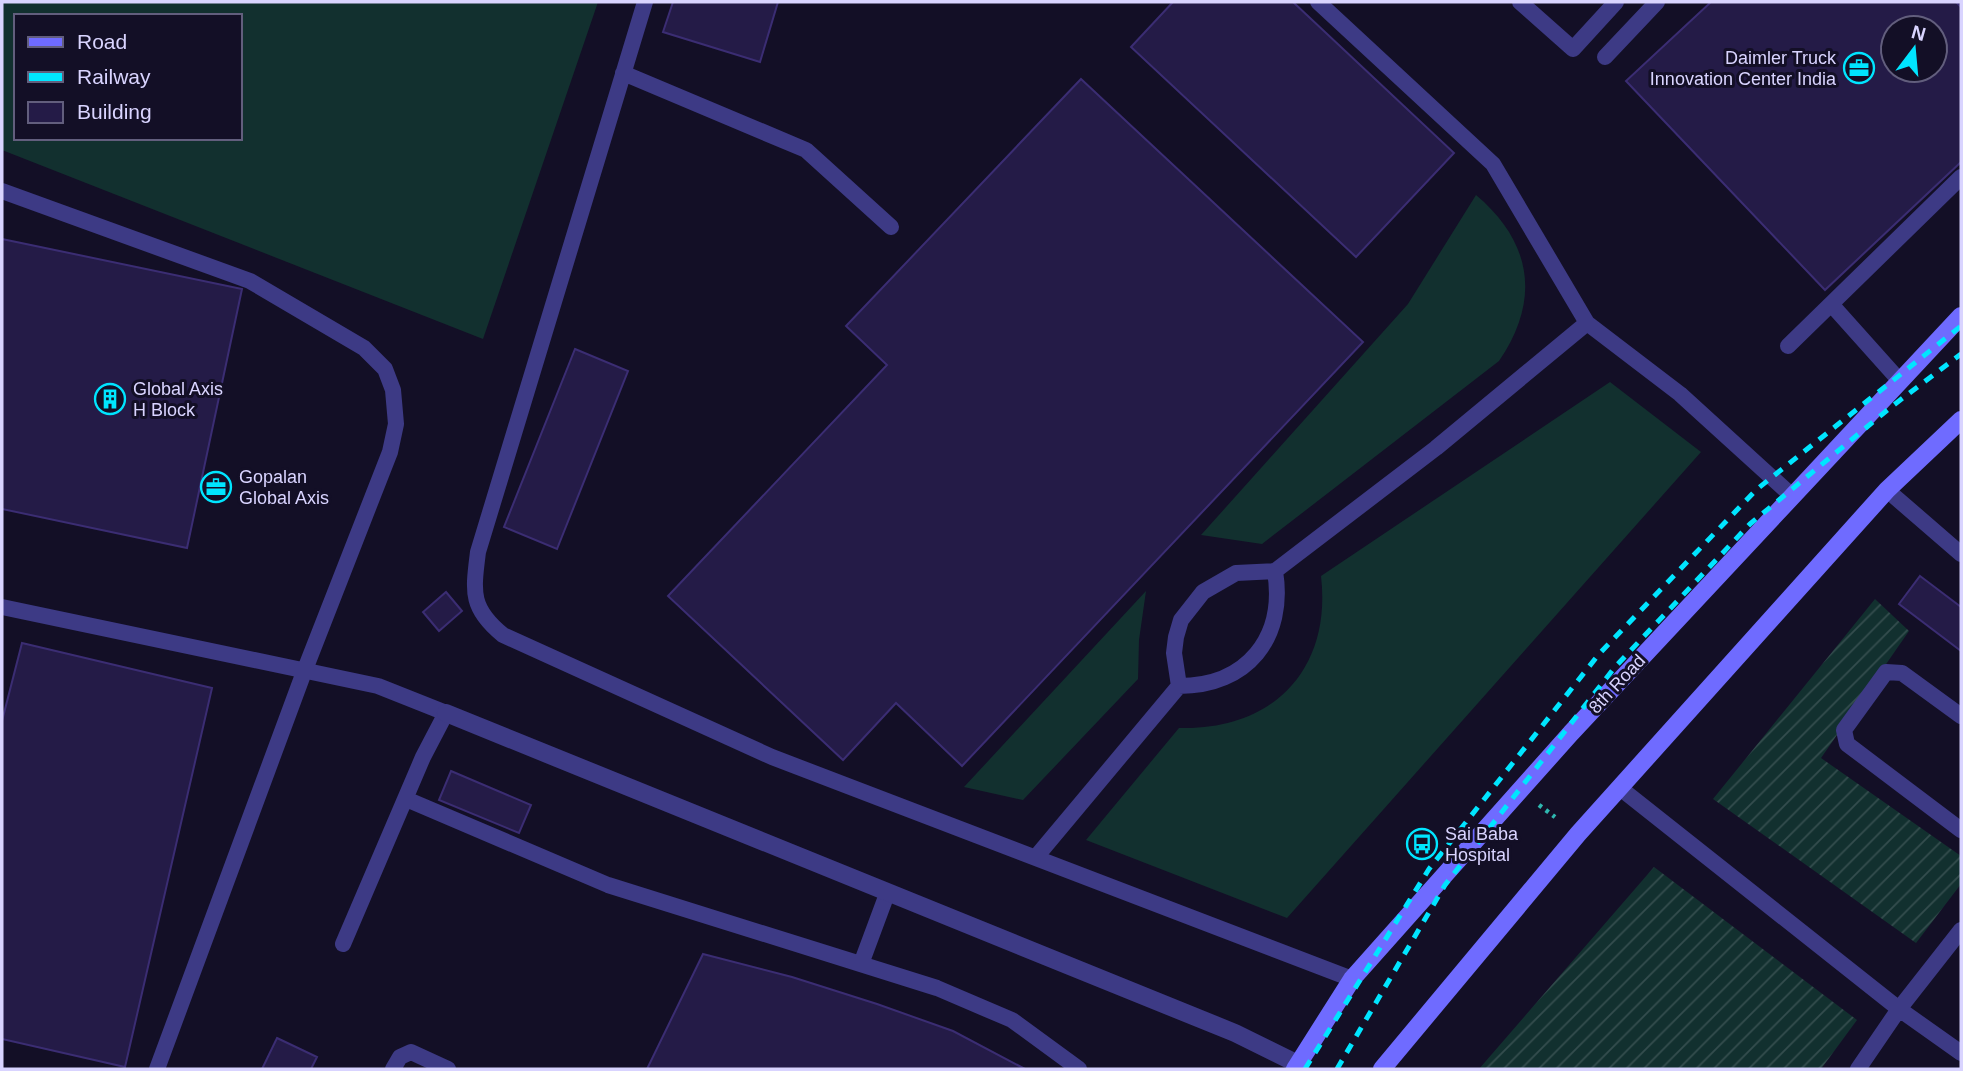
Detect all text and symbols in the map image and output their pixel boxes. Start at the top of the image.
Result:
legend [14,14,242,140]
north arrow [1879,14,1949,84]
text: N [1909,21,1928,45]
text: Road [77,30,127,53]
place label: Daimler Truck Innovation Center India [1650,48,1837,89]
office icon: Daimler Truck Innovation Center India [1842,51,1876,85]
text: Railway [77,65,151,88]
text: Building [77,100,152,123]
place label: Global Axis H Block [133,379,223,420]
building icon: Global Axis H Block [93,382,127,416]
place label: Gopalan Global Axis [239,467,329,508]
office icon: Gopalan Global Axis [199,470,233,504]
street label: 8th Road [1585,650,1649,718]
place label: Sai Baba Hospital [1445,824,1519,865]
bus stop icon: Sai Baba Hospital [1405,827,1439,861]

